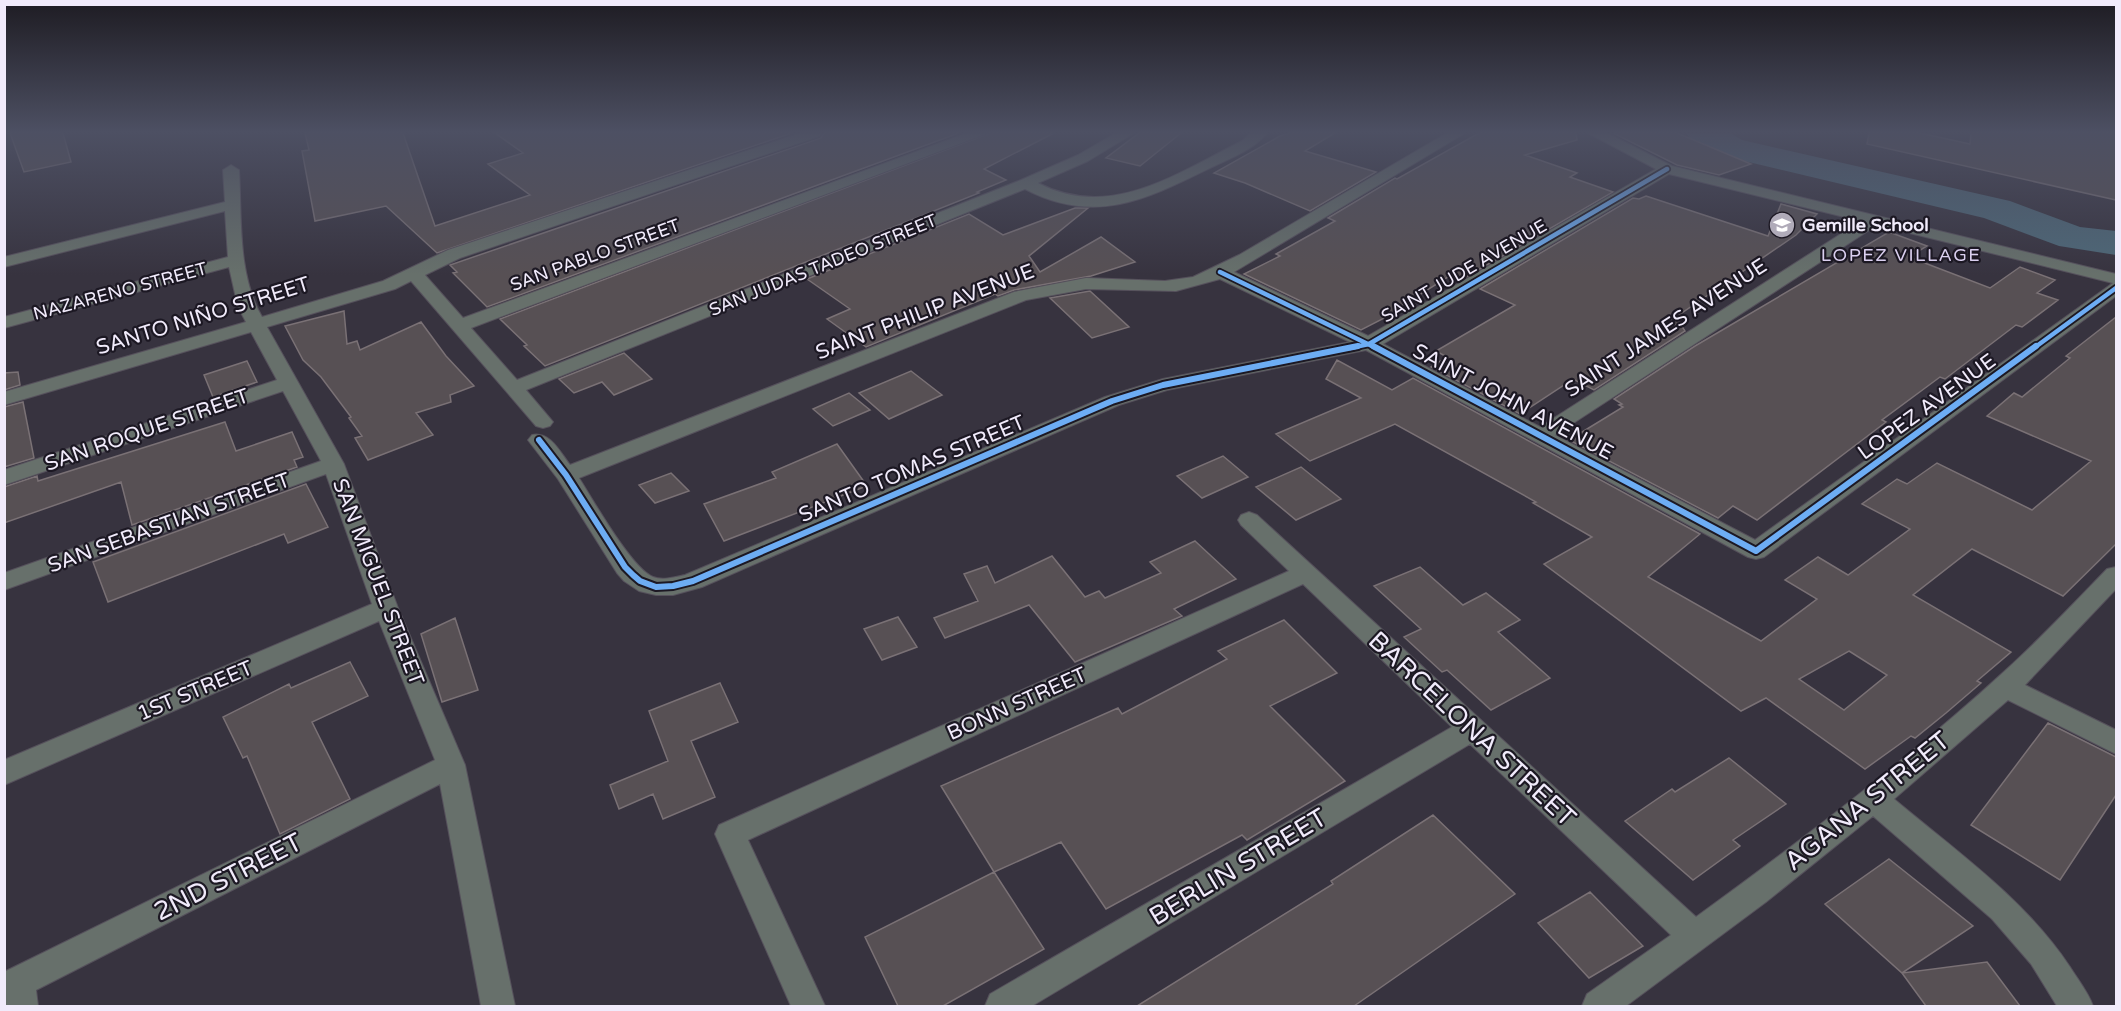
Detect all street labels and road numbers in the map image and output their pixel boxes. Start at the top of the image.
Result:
street label: SAN JUDAS TADEO STREET [706,209,940,321]
street label: SAN PABLO STREET [507,214,683,296]
street label: SAINT JUDE AVENUE [1377,215,1551,327]
street label: SAINT JAMES AVENUE [1560,253,1772,403]
street label: NAZARENO STREET [31,257,209,325]
street label: SAINT PHILIP AVENUE [812,259,1038,365]
street label: SANTO NIÑO STREET [93,272,313,360]
street label: SAINT JOHN AVENUE [1408,338,1618,466]
street label: LOPEZ AVENUE [1853,349,2001,465]
street label: SAN ROQUE STREET [42,383,253,477]
street label: SANTO TOMAS STREET [795,410,1029,528]
street label: SAN SEBASTIAN STREET [44,467,294,579]
street label: SAN MIGUEL STREET [327,475,429,689]
street label: BARCELONA STREET [1362,625,1582,833]
street label: 1ST STREET [133,655,257,727]
street label: BONN STREET [943,662,1091,746]
street label: AGANA STREET [1778,725,1956,877]
street label: BERLIN STREET [1144,802,1333,932]
street label: 2ND STREET [149,826,307,928]

